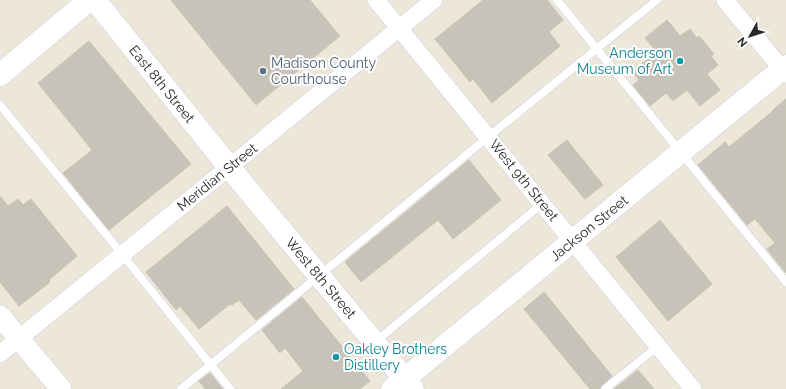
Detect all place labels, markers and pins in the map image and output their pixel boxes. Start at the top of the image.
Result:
place label: Anderson Museum of Art [577,45,672,77]
place label: Madison County Courthouse [271,55,376,87]
marker: Anderson Museum of Art [675,56,685,66]
marker: Madison County Courthouse [258,66,268,76]
place label: Oakley Brothers Distillery [344,341,447,373]
marker: Oakley Brothers Distillery [331,352,341,362]

